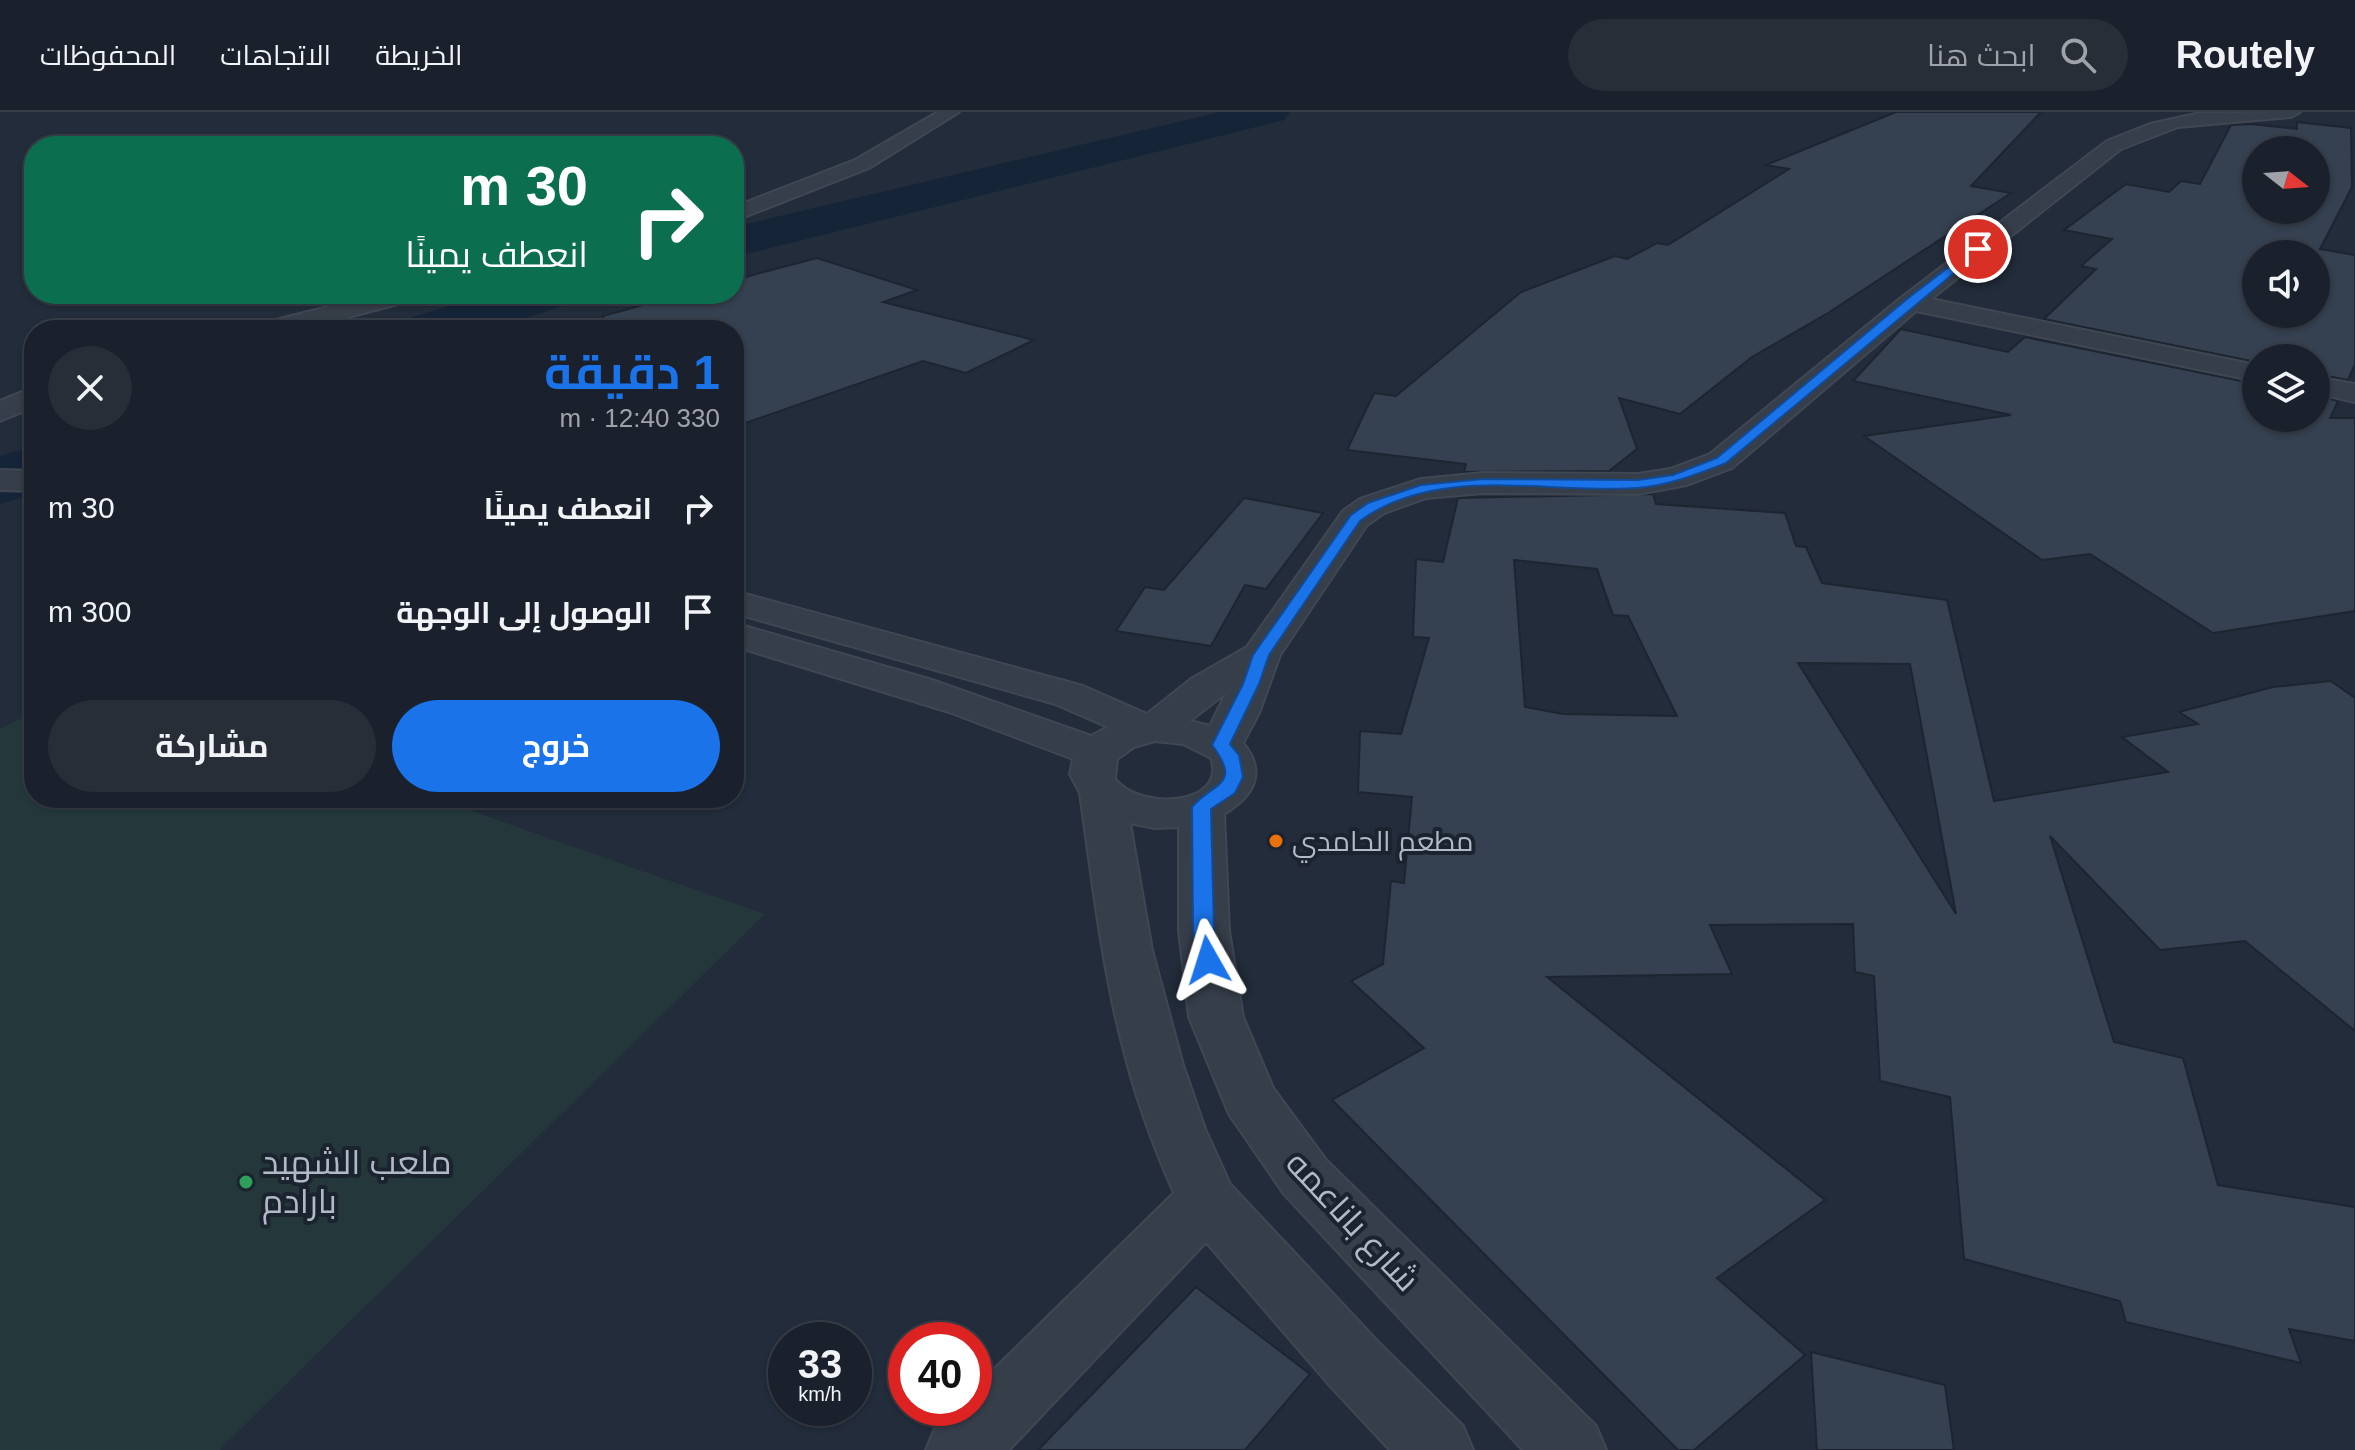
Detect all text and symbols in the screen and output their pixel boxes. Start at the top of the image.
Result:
search box [1568,19,2128,91]
icon: search [2056,33,2100,77]
text: Routely [2176,34,2315,76]
text: ابحث هنا [1927,39,2036,72]
text: المحفوظات [40,40,176,71]
text: الاتجاهات [220,40,331,71]
text: الخريطة [375,40,463,71]
north arrow [2242,136,2330,224]
map controls [2242,136,2330,432]
text: 30 m [460,154,588,217]
icon: right [616,168,720,272]
pin [1944,215,2012,283]
icon: arrive [1956,227,2000,271]
text: انعطف يمينًا [405,234,588,275]
button: sound [2242,240,2330,328]
button: layers [2242,344,2330,432]
button: close [48,346,132,430]
text: 1 دقيقة [544,346,720,399]
text: 330 m · 12:40 [560,403,720,433]
icon: right [676,486,720,530]
text: 30 m [48,491,115,524]
text: انعطف يمينًا [484,492,652,525]
icon: arrive [676,590,720,634]
text: 300 m [48,595,131,628]
text: الوصول إلى الوجهة [396,596,652,629]
button: مشاركة [48,700,376,792]
button: خروج [392,700,720,792]
place label: مطعم الحامدي [1292,826,1473,863]
marker: مطعم الحامدي [1267,832,1285,850]
position arrow [1166,918,1250,1002]
place label: ملعب الشهيد بارادم [262,1143,451,1225]
street label: شارع باناعمه [1276,1144,1427,1301]
marker: ملعب الشهيد بارادم [237,1173,255,1191]
speed limit sign: 40 [888,1322,992,1426]
text: 33 [798,1342,842,1386]
text: km/h [798,1383,842,1405]

